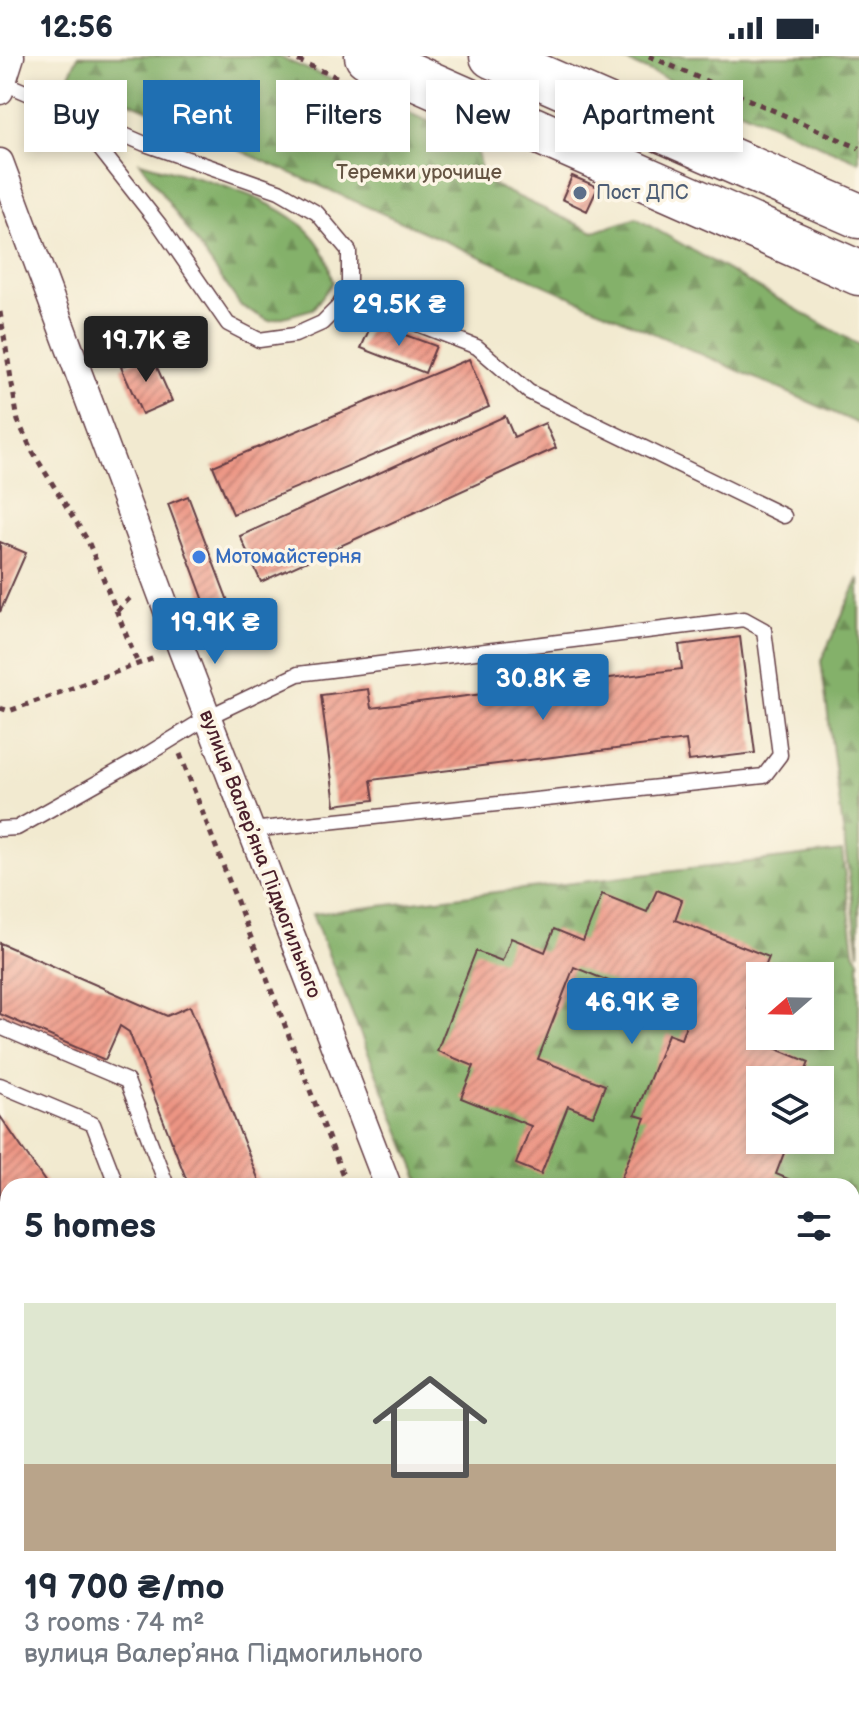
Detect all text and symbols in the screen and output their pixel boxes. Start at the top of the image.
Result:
text: 12:56 [40,10,113,46]
chip: Buy [24,80,127,152]
chip: Rent [143,80,260,152]
chip: Filters [276,80,410,152]
chip: New [426,80,539,152]
chip: Apartment [555,80,743,152]
park label: Теремки урочище [336,161,502,185]
place label: Пост ДПС [596,181,689,205]
marker: Пост ДПС [571,184,589,202]
pin: 29.5K ₴ [325,280,473,348]
text: 29.5K ₴ [352,290,446,321]
pin: 19.7K ₴ [72,316,220,384]
text: 19.7K ₴ [102,326,190,357]
place label: Мотомайстерня [215,545,361,569]
marker: Мотомайстерня [190,548,208,566]
pin: 19.9K ₴ [141,598,289,666]
text: 19.9K ₴ [170,608,260,639]
pin: 30.8K ₴ [469,654,617,722]
text: 30.8K ₴ [496,664,590,695]
street label: вулиця Валерʼяна Підмогильного [194,707,326,1001]
north arrow [746,962,834,1050]
map controls [746,962,834,1154]
pin: 46.9K ₴ [558,978,706,1046]
text: 46.9K ₴ [585,988,679,1019]
button: layers [746,1066,834,1154]
icon: filters [792,1204,836,1248]
text: 5 homes [24,1206,156,1247]
icon: home [358,1355,502,1499]
text: 19 700 ₴/mo [24,1567,225,1608]
text: 3 rooms · 74 m² [24,1608,204,1639]
text: вулиця Валерʼяна Підмогильного [24,1639,423,1670]

